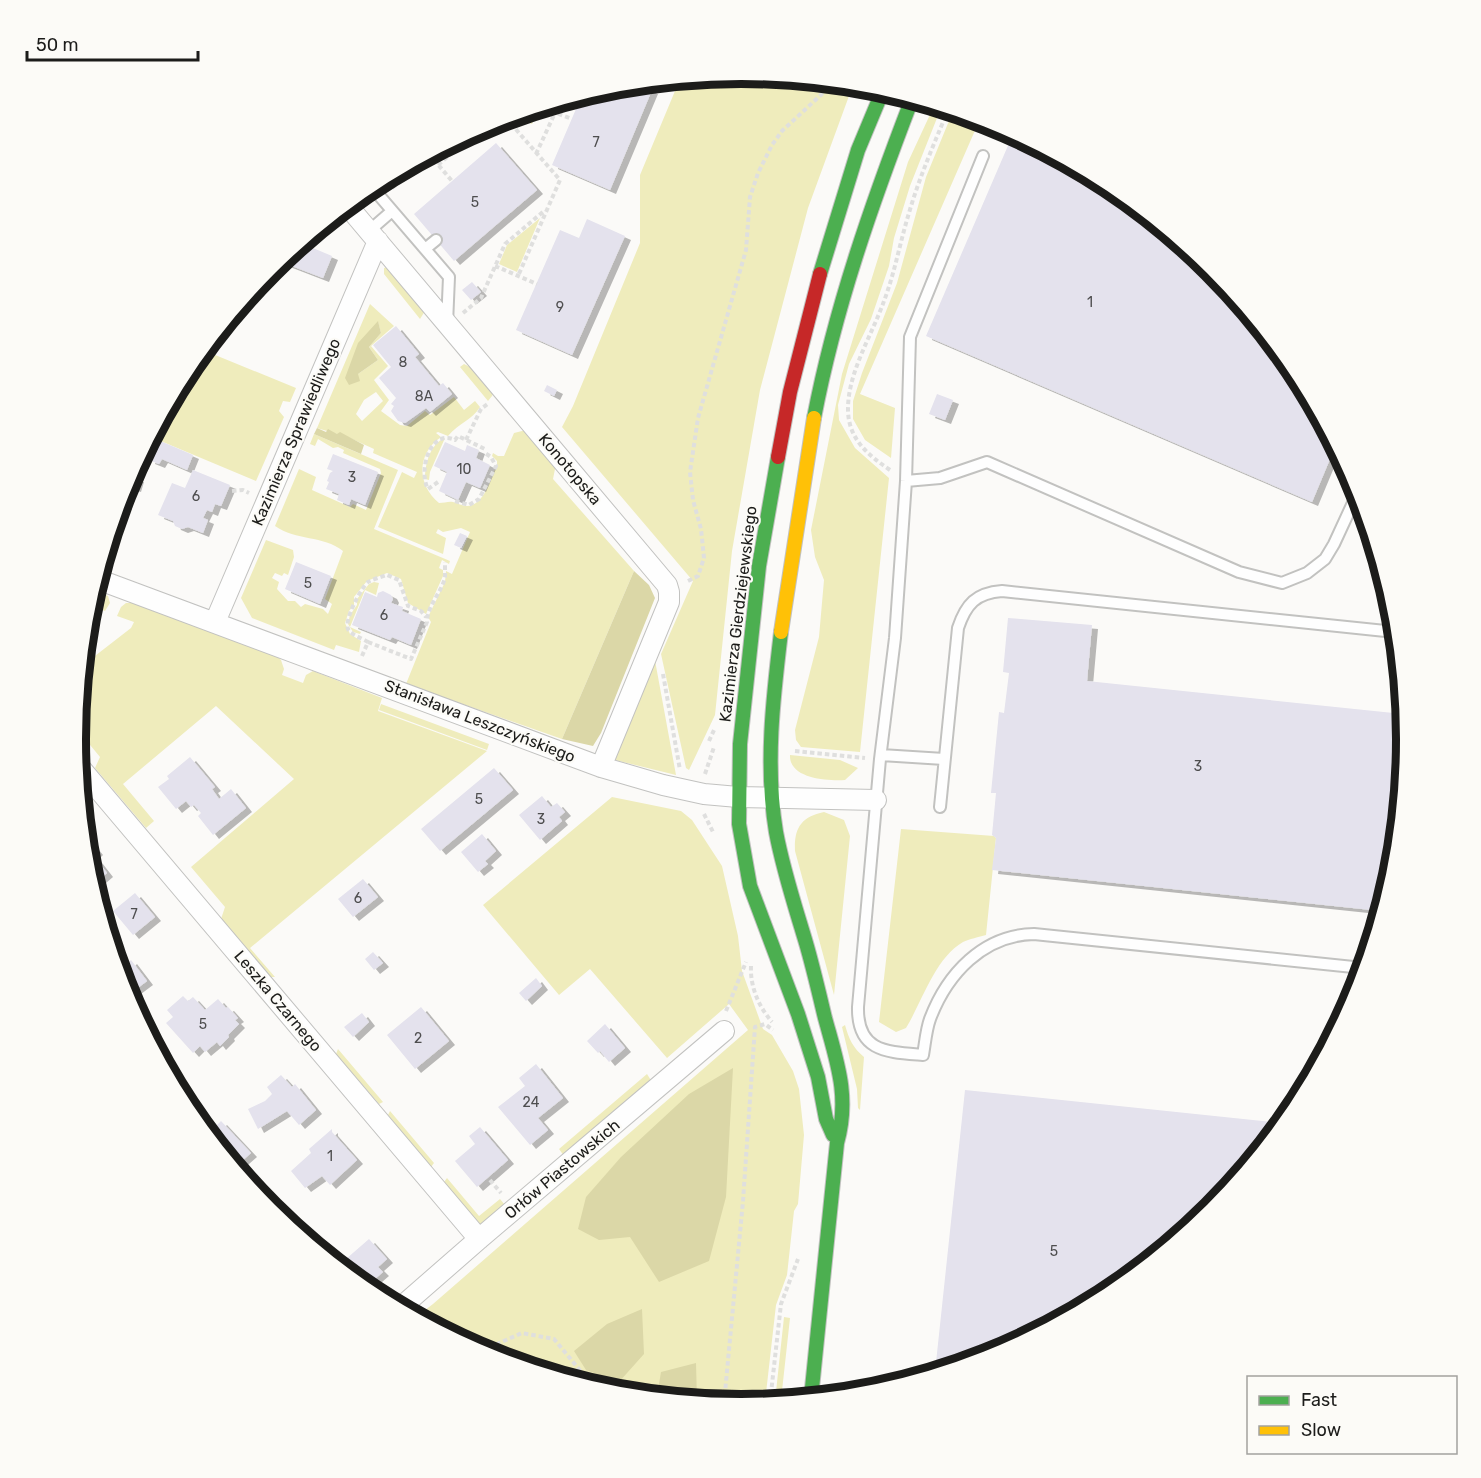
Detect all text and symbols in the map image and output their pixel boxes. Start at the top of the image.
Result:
scale bar [27,24,198,62]
text: 50 m [36,34,79,56]
house number: 7 [592,134,600,151]
house number: 5 [471,194,479,211]
house number: 1 [1087,294,1093,311]
house number: 9 [556,299,564,316]
street label: Kazimierza Sprawiedliwego [248,335,344,529]
house number: 8 [399,354,408,371]
house number: 8A [415,388,434,405]
street label: Konotopska [535,429,605,509]
house number: 10 [457,461,472,478]
house number: 3 [348,469,356,486]
house number: 6 [192,488,200,505]
street label: Kazimierza Gierdziejewskiego [715,505,761,723]
house number: 5 [304,575,312,592]
house number: 6 [380,607,388,624]
street label: Stanisława Leszczyńskiego [382,676,578,766]
house number: 3 [1194,758,1202,775]
house number: 5 [475,791,483,808]
house number: 3 [537,811,545,828]
house number: 6 [354,890,362,907]
house number: 7 [130,906,138,923]
street label: Leszka Czarnego [230,947,326,1055]
house number: 5 [199,1016,207,1033]
house number: 2 [414,1030,422,1047]
house number: 24 [523,1094,540,1111]
street label: Orłów Piastowskich [501,1115,623,1223]
house number: 1 [327,1148,333,1165]
house number: 5 [1050,1243,1058,1260]
legend [1247,1376,1457,1454]
text: Fast [1301,1389,1337,1411]
text: Slow [1301,1419,1341,1441]

